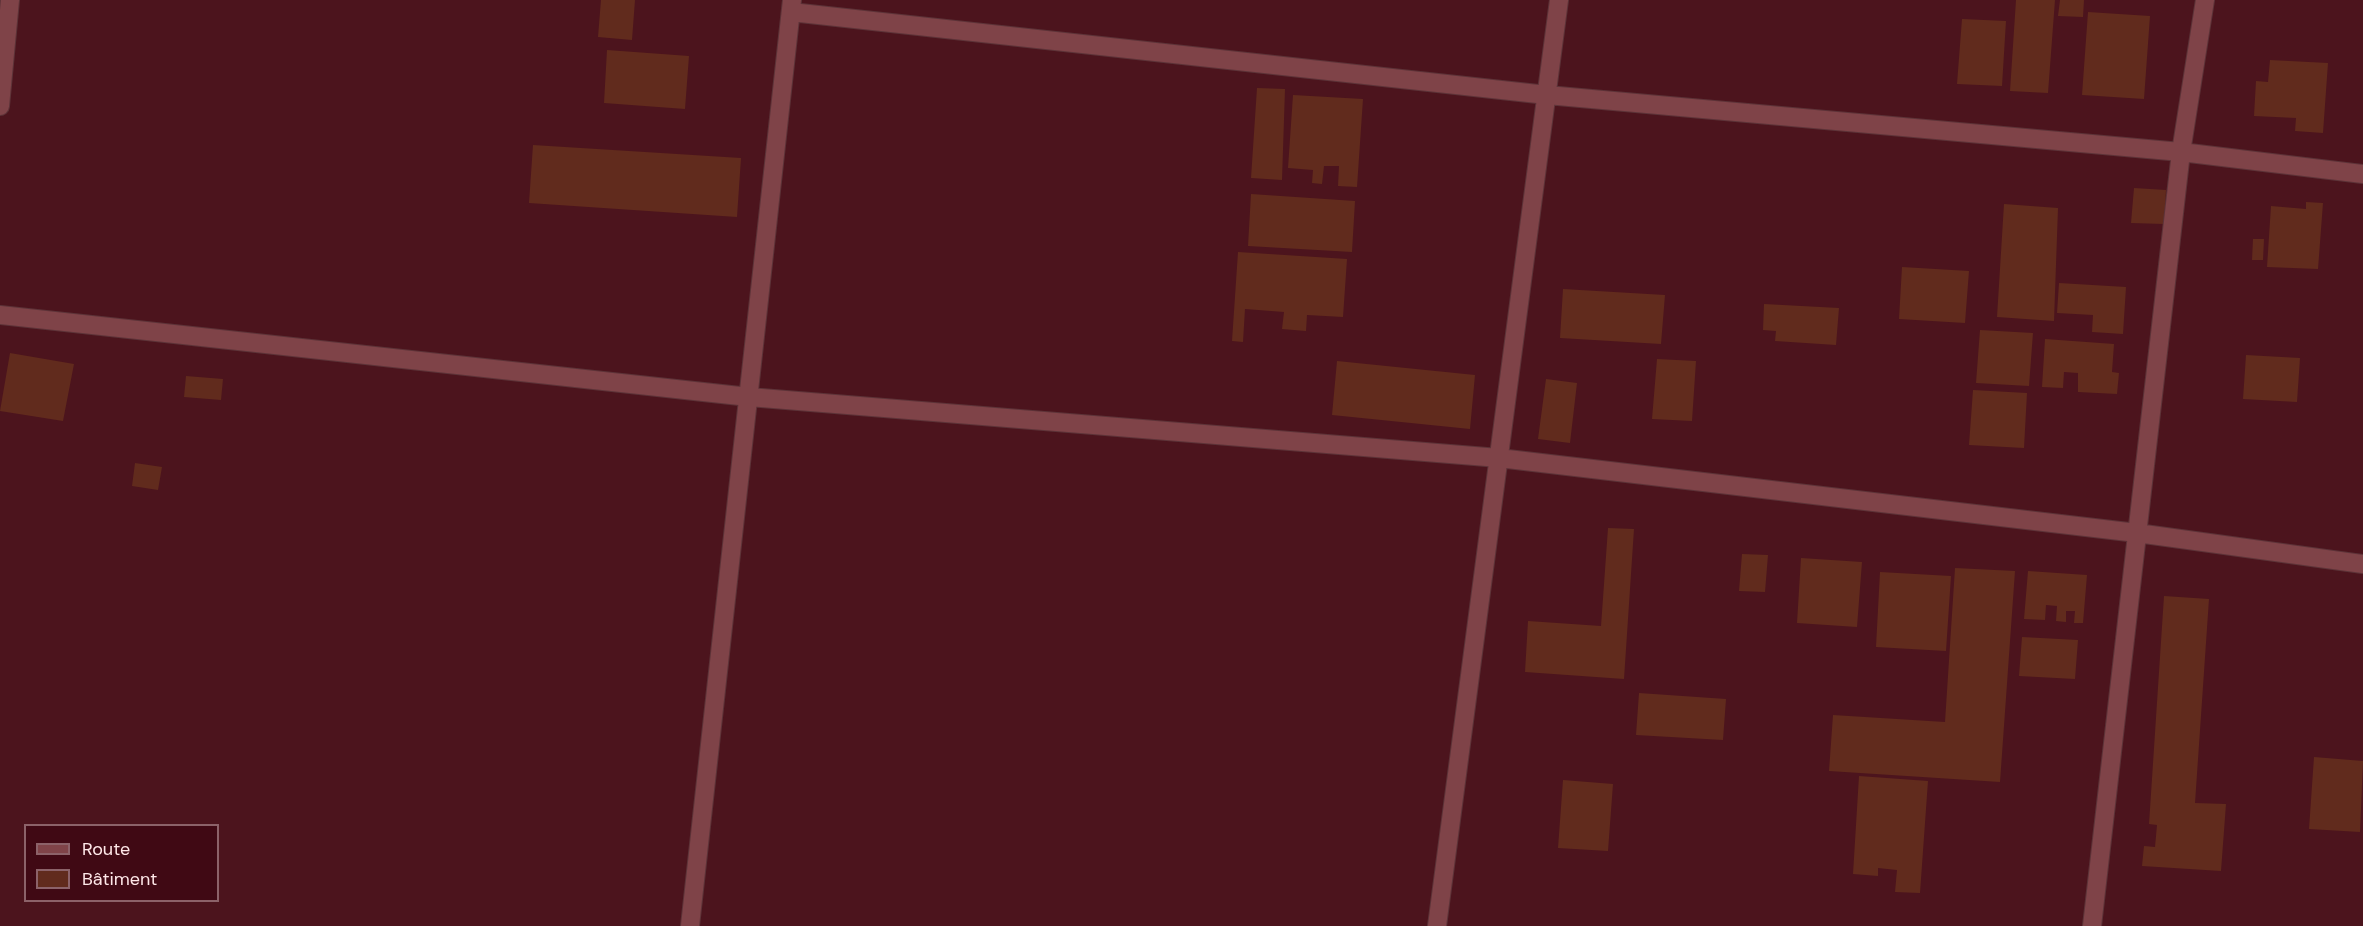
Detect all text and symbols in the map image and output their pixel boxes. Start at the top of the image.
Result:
legend [24,824,219,902]
text: Route [82,837,130,861]
text: Bâtiment [82,867,157,891]

